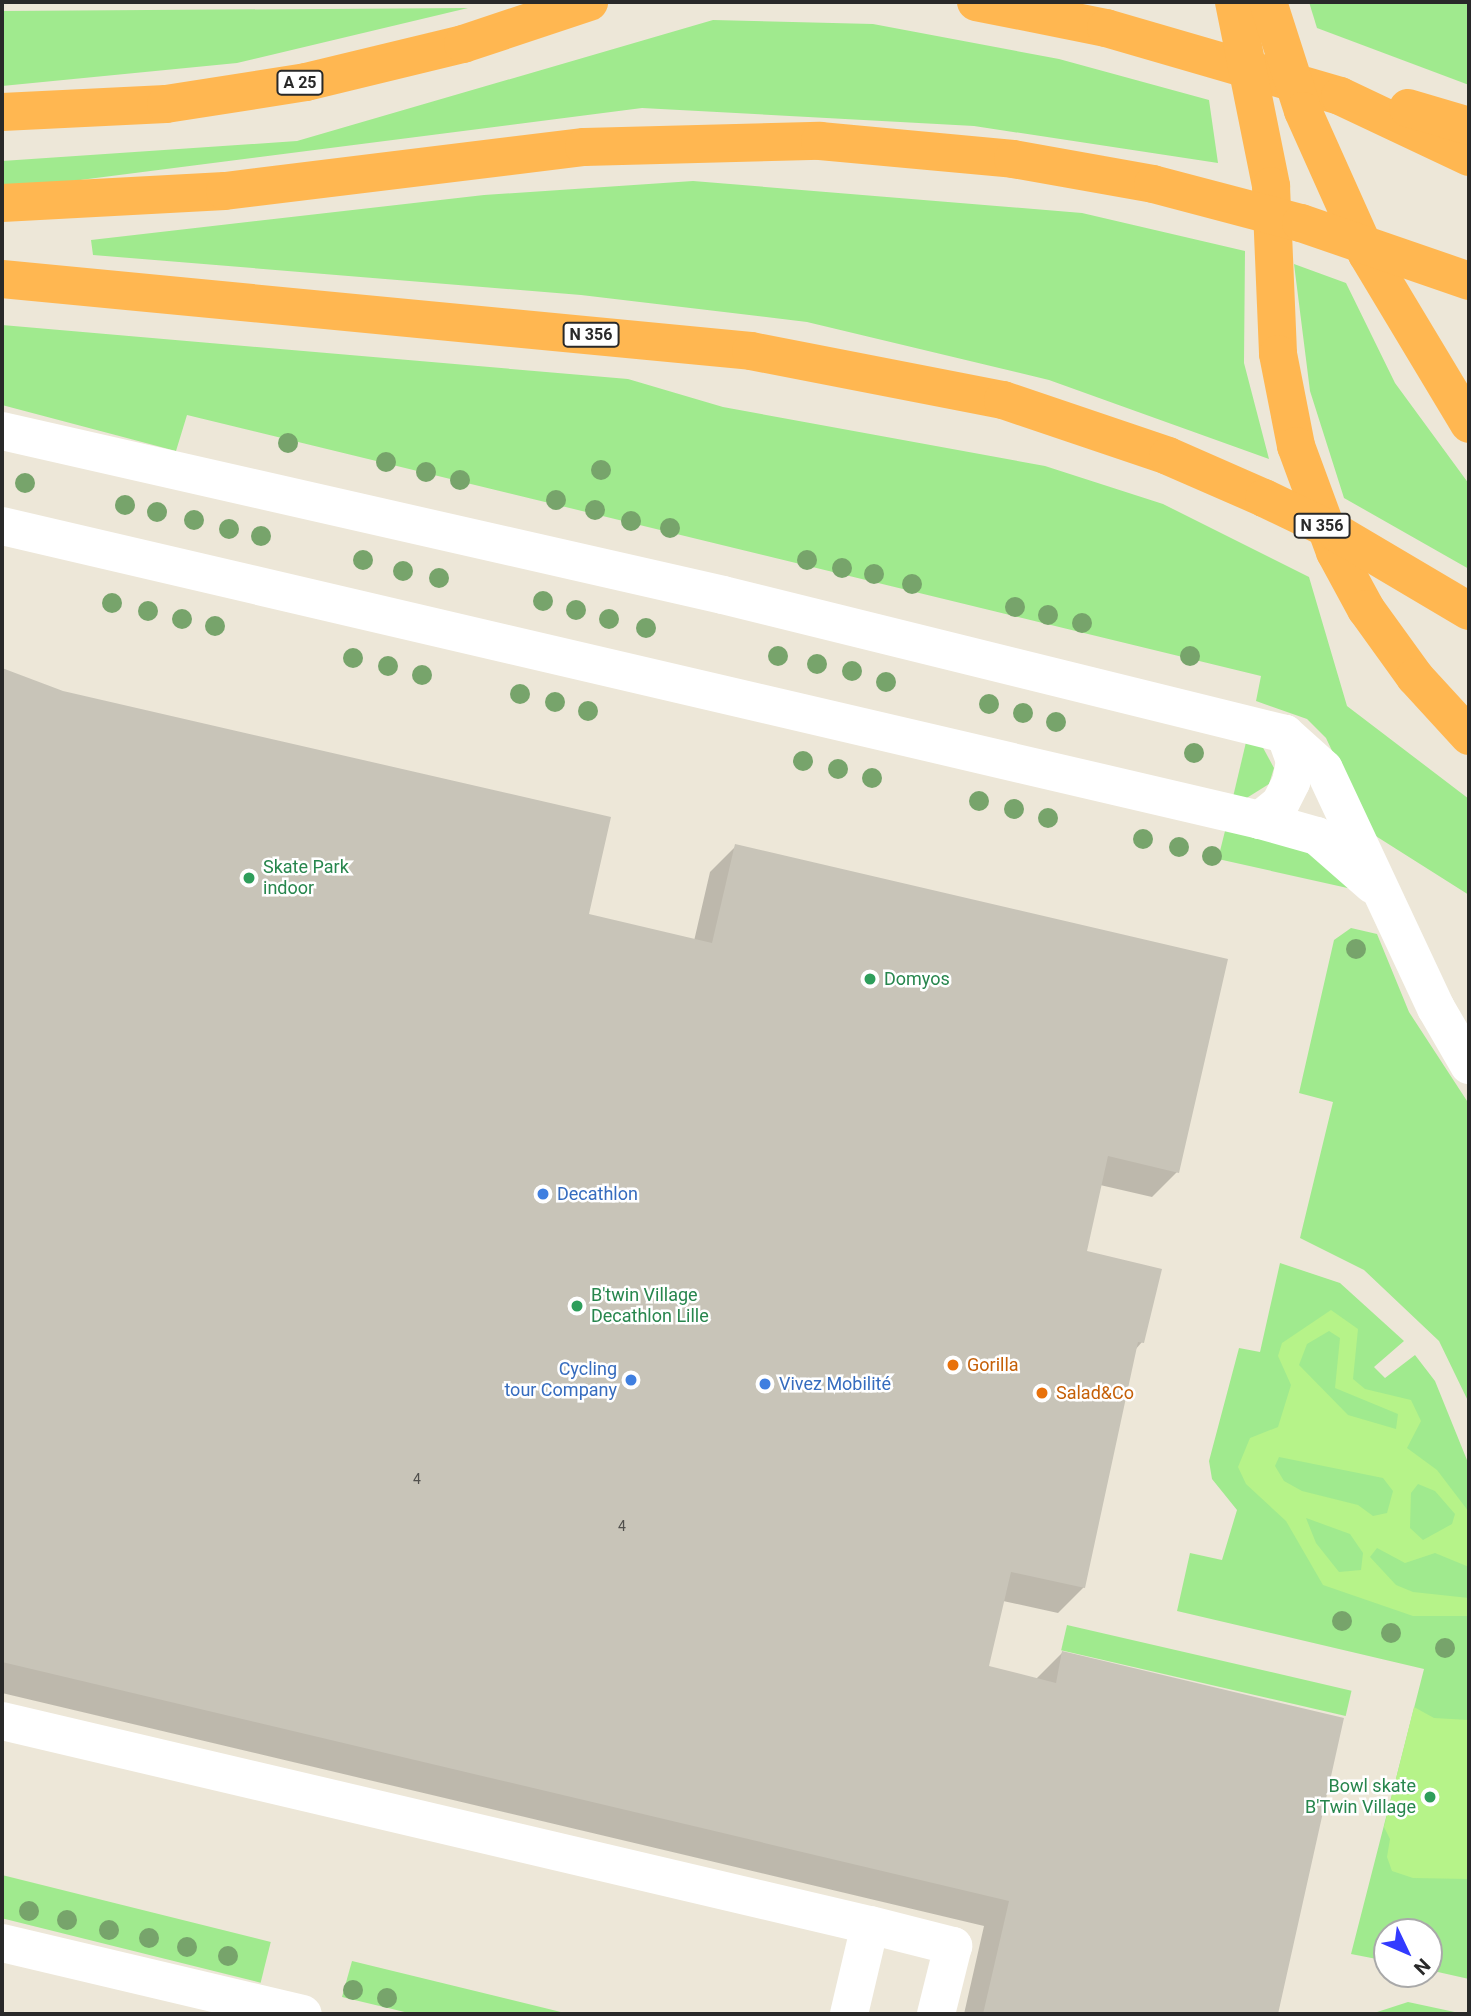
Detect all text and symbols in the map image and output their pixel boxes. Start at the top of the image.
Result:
road number: A 25 [276,71,324,96]
road number: N 356 [561,322,621,348]
road number: N 356 [1292,513,1352,538]
place label: Skate Park indoor [263,857,349,900]
marker: Skate Park indoor [241,870,257,886]
place label: Domyos [884,968,950,990]
marker: Domyos [862,971,878,987]
place label: Decathlon [557,1183,638,1205]
marker: Decathlon [535,1186,551,1202]
place label: B'twin Village Decathlon Lille [591,1285,709,1328]
marker: B'twin Village Decathlon Lille [569,1298,585,1314]
place label: Gorilla [967,1354,1019,1376]
marker: Gorilla [945,1357,961,1373]
place label: Cycling tour Company [504,1359,617,1402]
marker: Cycling tour Company [623,1372,639,1388]
place label: Vivez Mobilité [779,1373,891,1395]
marker: Vivez Mobilité [757,1376,773,1392]
place label: Salad&Co [1056,1382,1134,1404]
marker: Salad&Co [1034,1385,1050,1401]
house number: 4 [413,1471,421,1487]
house number: 4 [618,1518,626,1534]
place label: Bowl skate B'Twin Village [1305,1776,1416,1818]
marker: Bowl skate B'Twin Village [1422,1789,1438,1805]
north arrow [1373,1918,1443,1988]
text: N [1409,1954,1435,1979]

